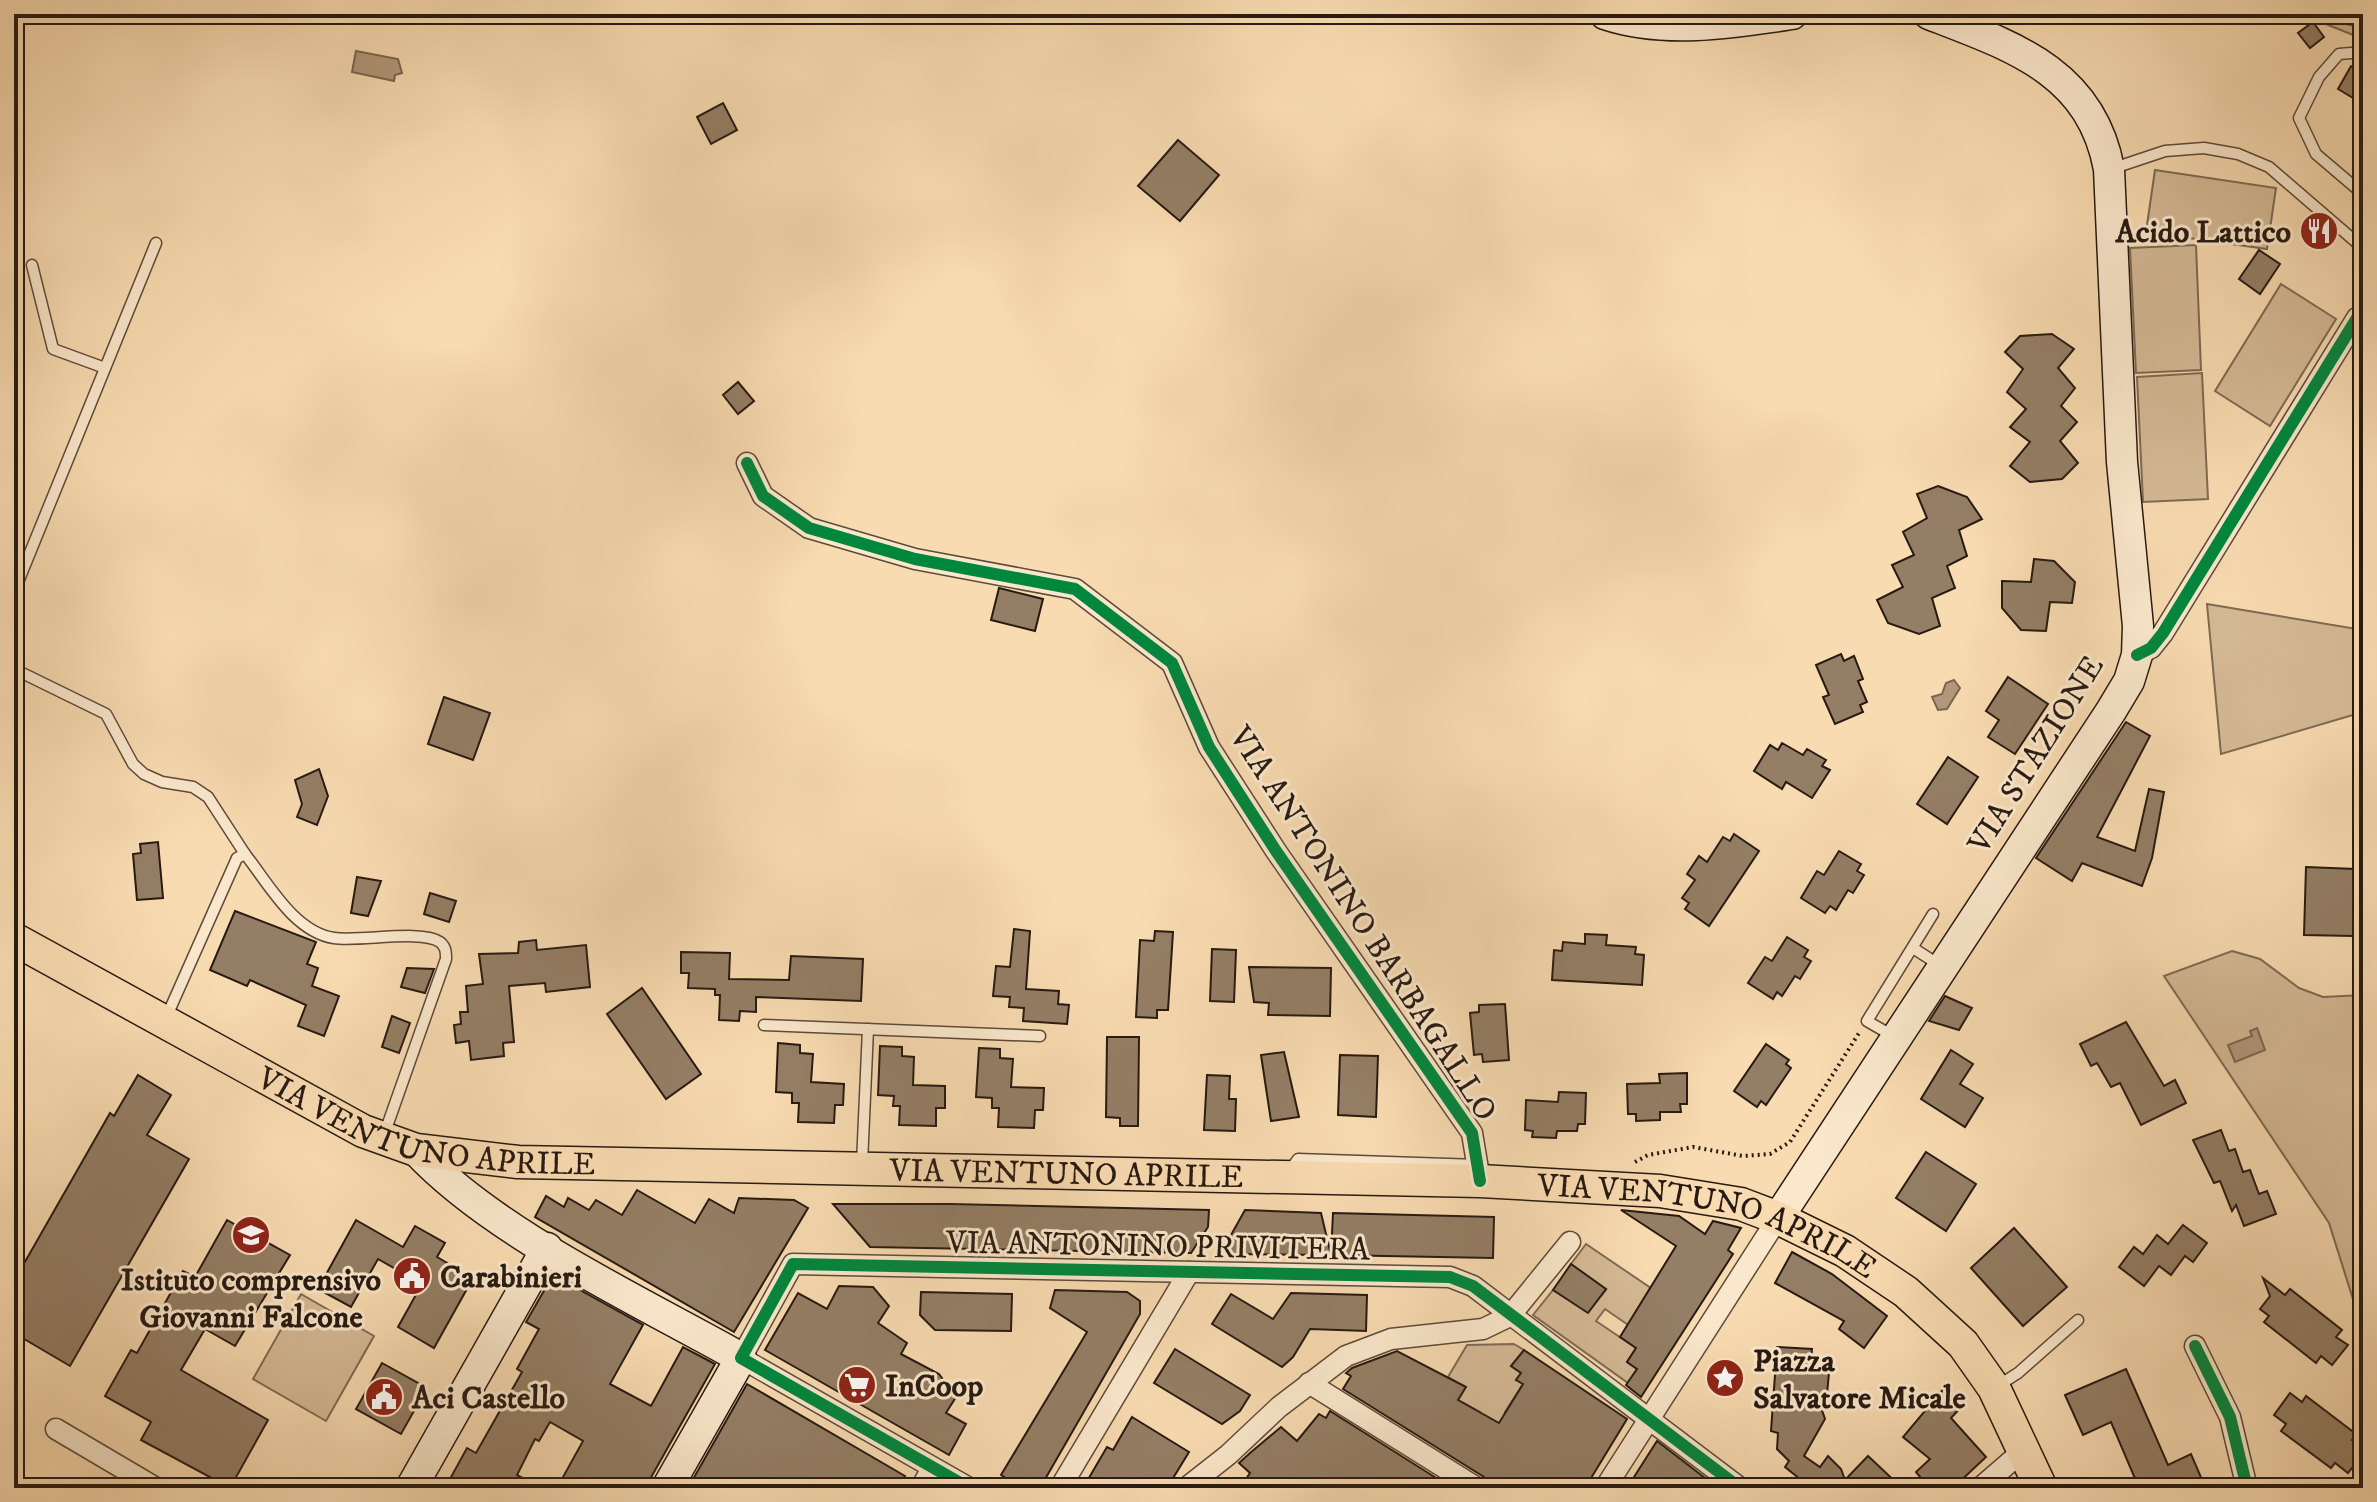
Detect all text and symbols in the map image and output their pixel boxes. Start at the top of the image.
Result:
restaurant icon: Acido Lattico [2298,210,2340,252]
place label: Acido Lattico [2114,213,2291,253]
street label: VIA STAZIONE [1959,649,2114,862]
street label: VIA ANTONINO BARBAGALLO [1219,718,1505,1129]
street label: VIA VENTUNO APRILE [249,1058,596,1186]
street label: VIA VENTUNO APRILE [888,1151,1244,1198]
street label: VIA VENTUNO APRILE [1535,1166,1884,1289]
school or university icon: Istituto comprensivo Giovanni Falcone [230,1214,272,1256]
street label: VIA ANTONINO PRIVITERA [945,1223,1371,1271]
public building icon: Carabinieri [391,1255,433,1297]
place label: Carabinieri [440,1258,582,1298]
place label: Istituto comprensivo Giovanni Falcone [121,1261,381,1338]
place label: Piazza Salvatore Micale [1753,1342,1966,1419]
place icon: Piazza Salvatore Micale [1704,1357,1746,1399]
supermarket icon: InCoop [836,1364,878,1406]
place label: InCoop [885,1367,983,1407]
public building icon: Aci Castello [363,1376,405,1418]
place label: Aci Castello [411,1379,565,1419]

